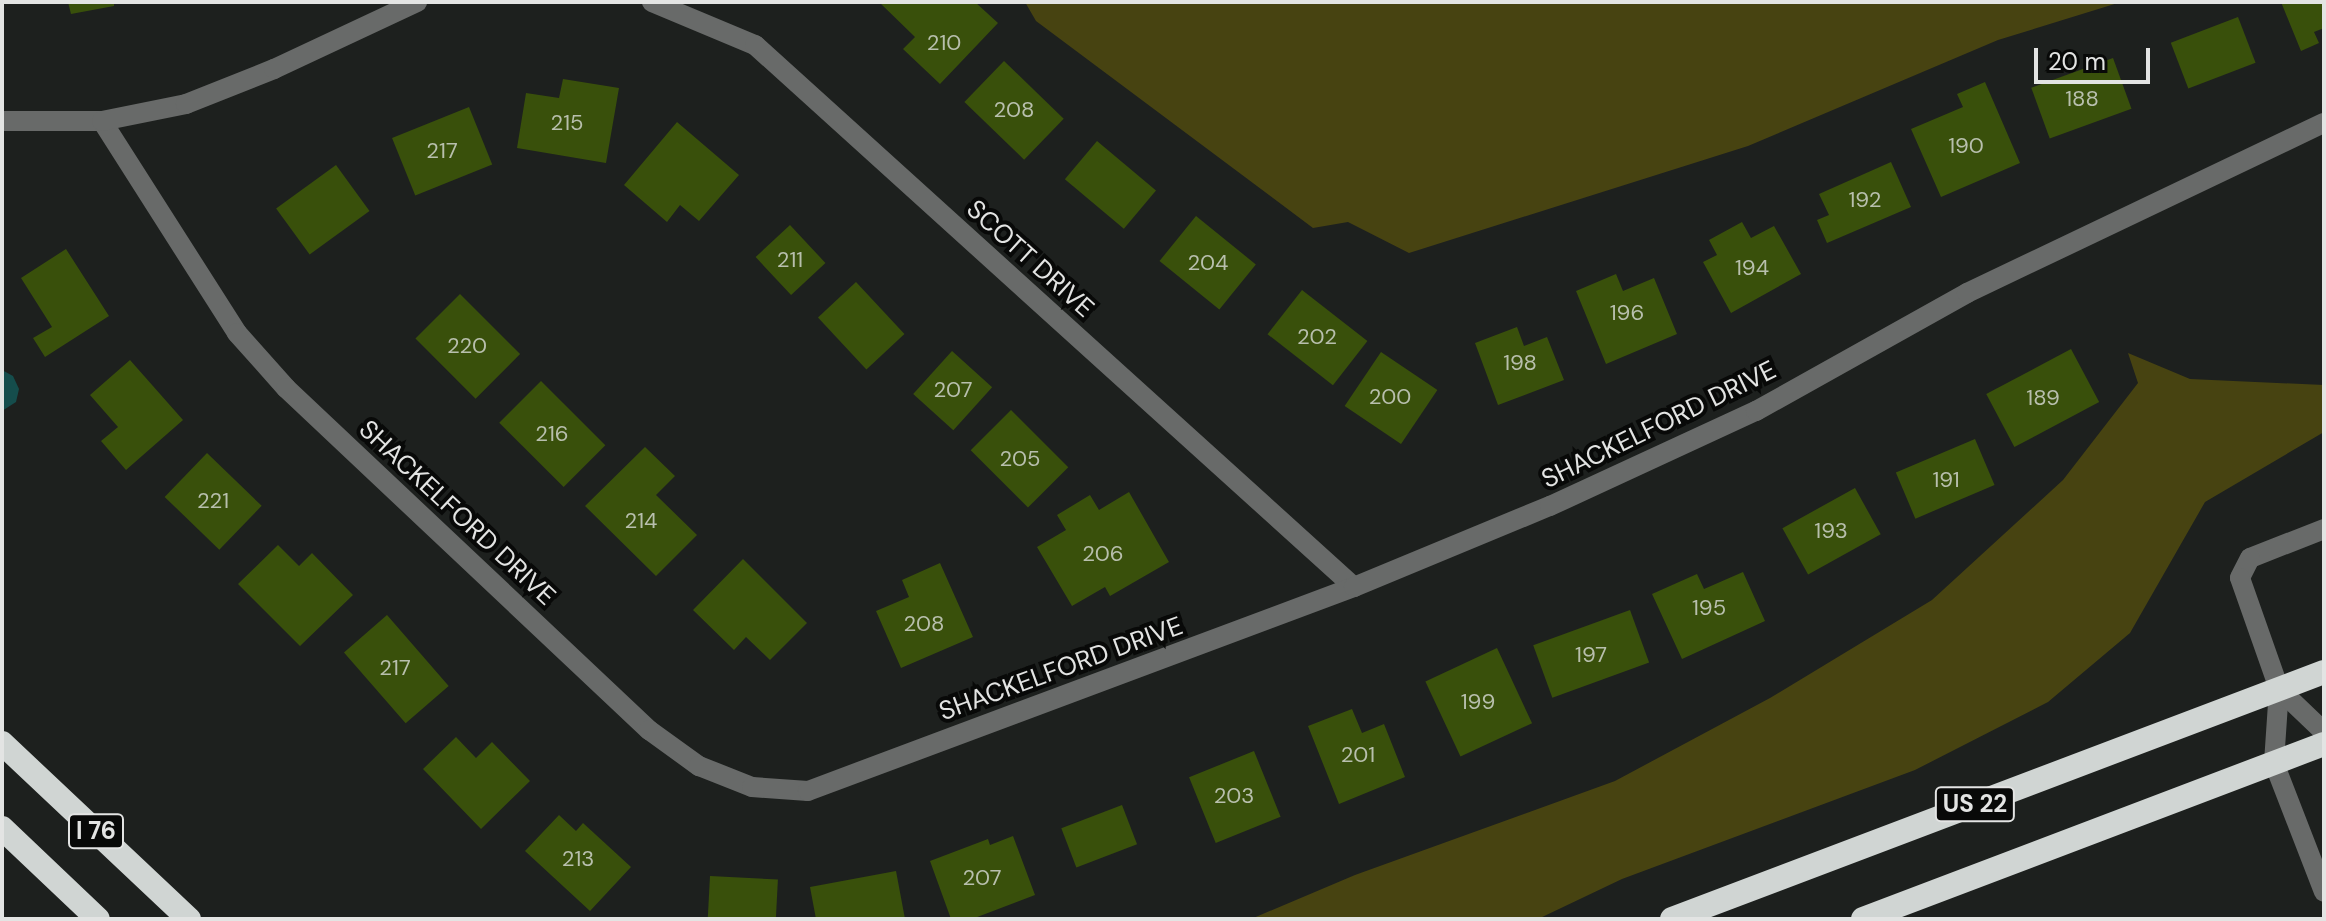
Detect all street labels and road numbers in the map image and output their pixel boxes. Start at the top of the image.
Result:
street label: SCOTT DRIVE [960,194,1100,324]
street label: SHACKELFORD DRIVE [1537,355,1781,495]
street label: SHACKELFORD DRIVE [352,414,562,612]
street label: SHACKELFORD DRIVE [935,610,1187,728]
road number: US 22 [1933,784,2017,824]
road number: I 76 [66,811,126,851]

